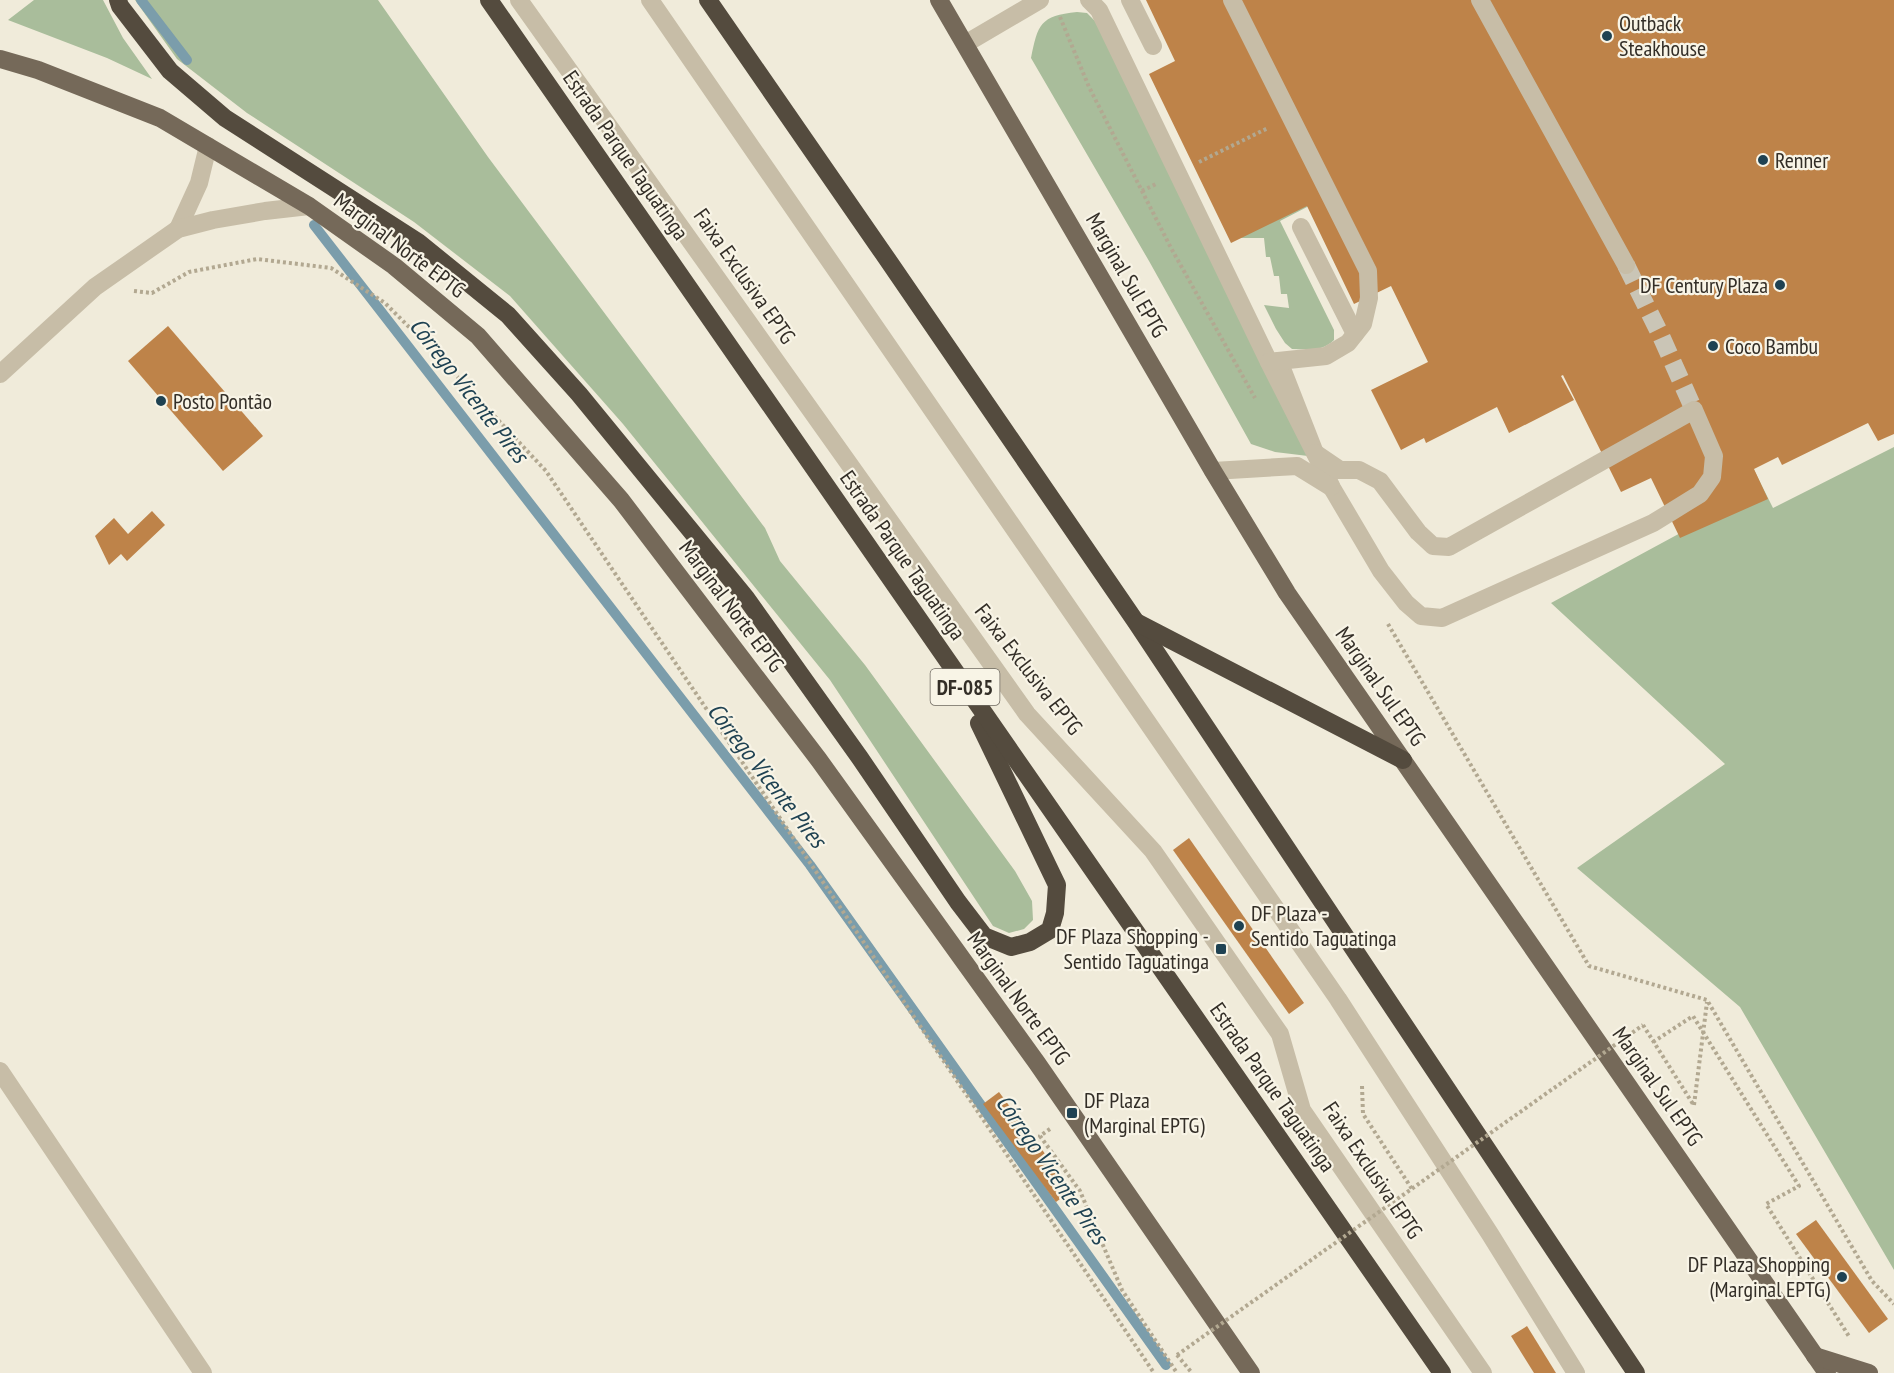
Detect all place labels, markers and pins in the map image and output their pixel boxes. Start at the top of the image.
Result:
place label: Outback Steakhouse [1619,9,1706,62]
marker: Outback Steakhouse [1600,29,1614,43]
place label: Renner [1775,146,1828,174]
marker: Renner [1756,153,1770,167]
place label: DF Century Plaza [1640,271,1768,299]
marker: DF Century Plaza [1773,278,1787,292]
place label: Coco Bambu [1725,332,1818,360]
marker: Coco Bambu [1706,339,1720,353]
place label: Posto Pontão [173,387,272,415]
marker: Posto Pontão [154,394,168,408]
place label: DF Plaza - Sentido Taguatinga [1251,899,1397,952]
marker: DF Plaza - Sentido Taguatinga [1232,919,1246,933]
place label: DF Plaza Shopping - Sentido Taguatinga [1056,922,1209,975]
marker: DF Plaza Shopping - Sentido Taguatinga [1214,942,1228,956]
place label: DF Plaza (Marginal EPTG) [1084,1086,1205,1139]
marker: DF Plaza (Marginal EPTG) [1065,1106,1079,1120]
place label: DF Plaza Shopping (Marginal EPTG) [1688,1250,1831,1303]
marker: DF Plaza Shopping (Marginal EPTG) [1835,1270,1849,1284]

